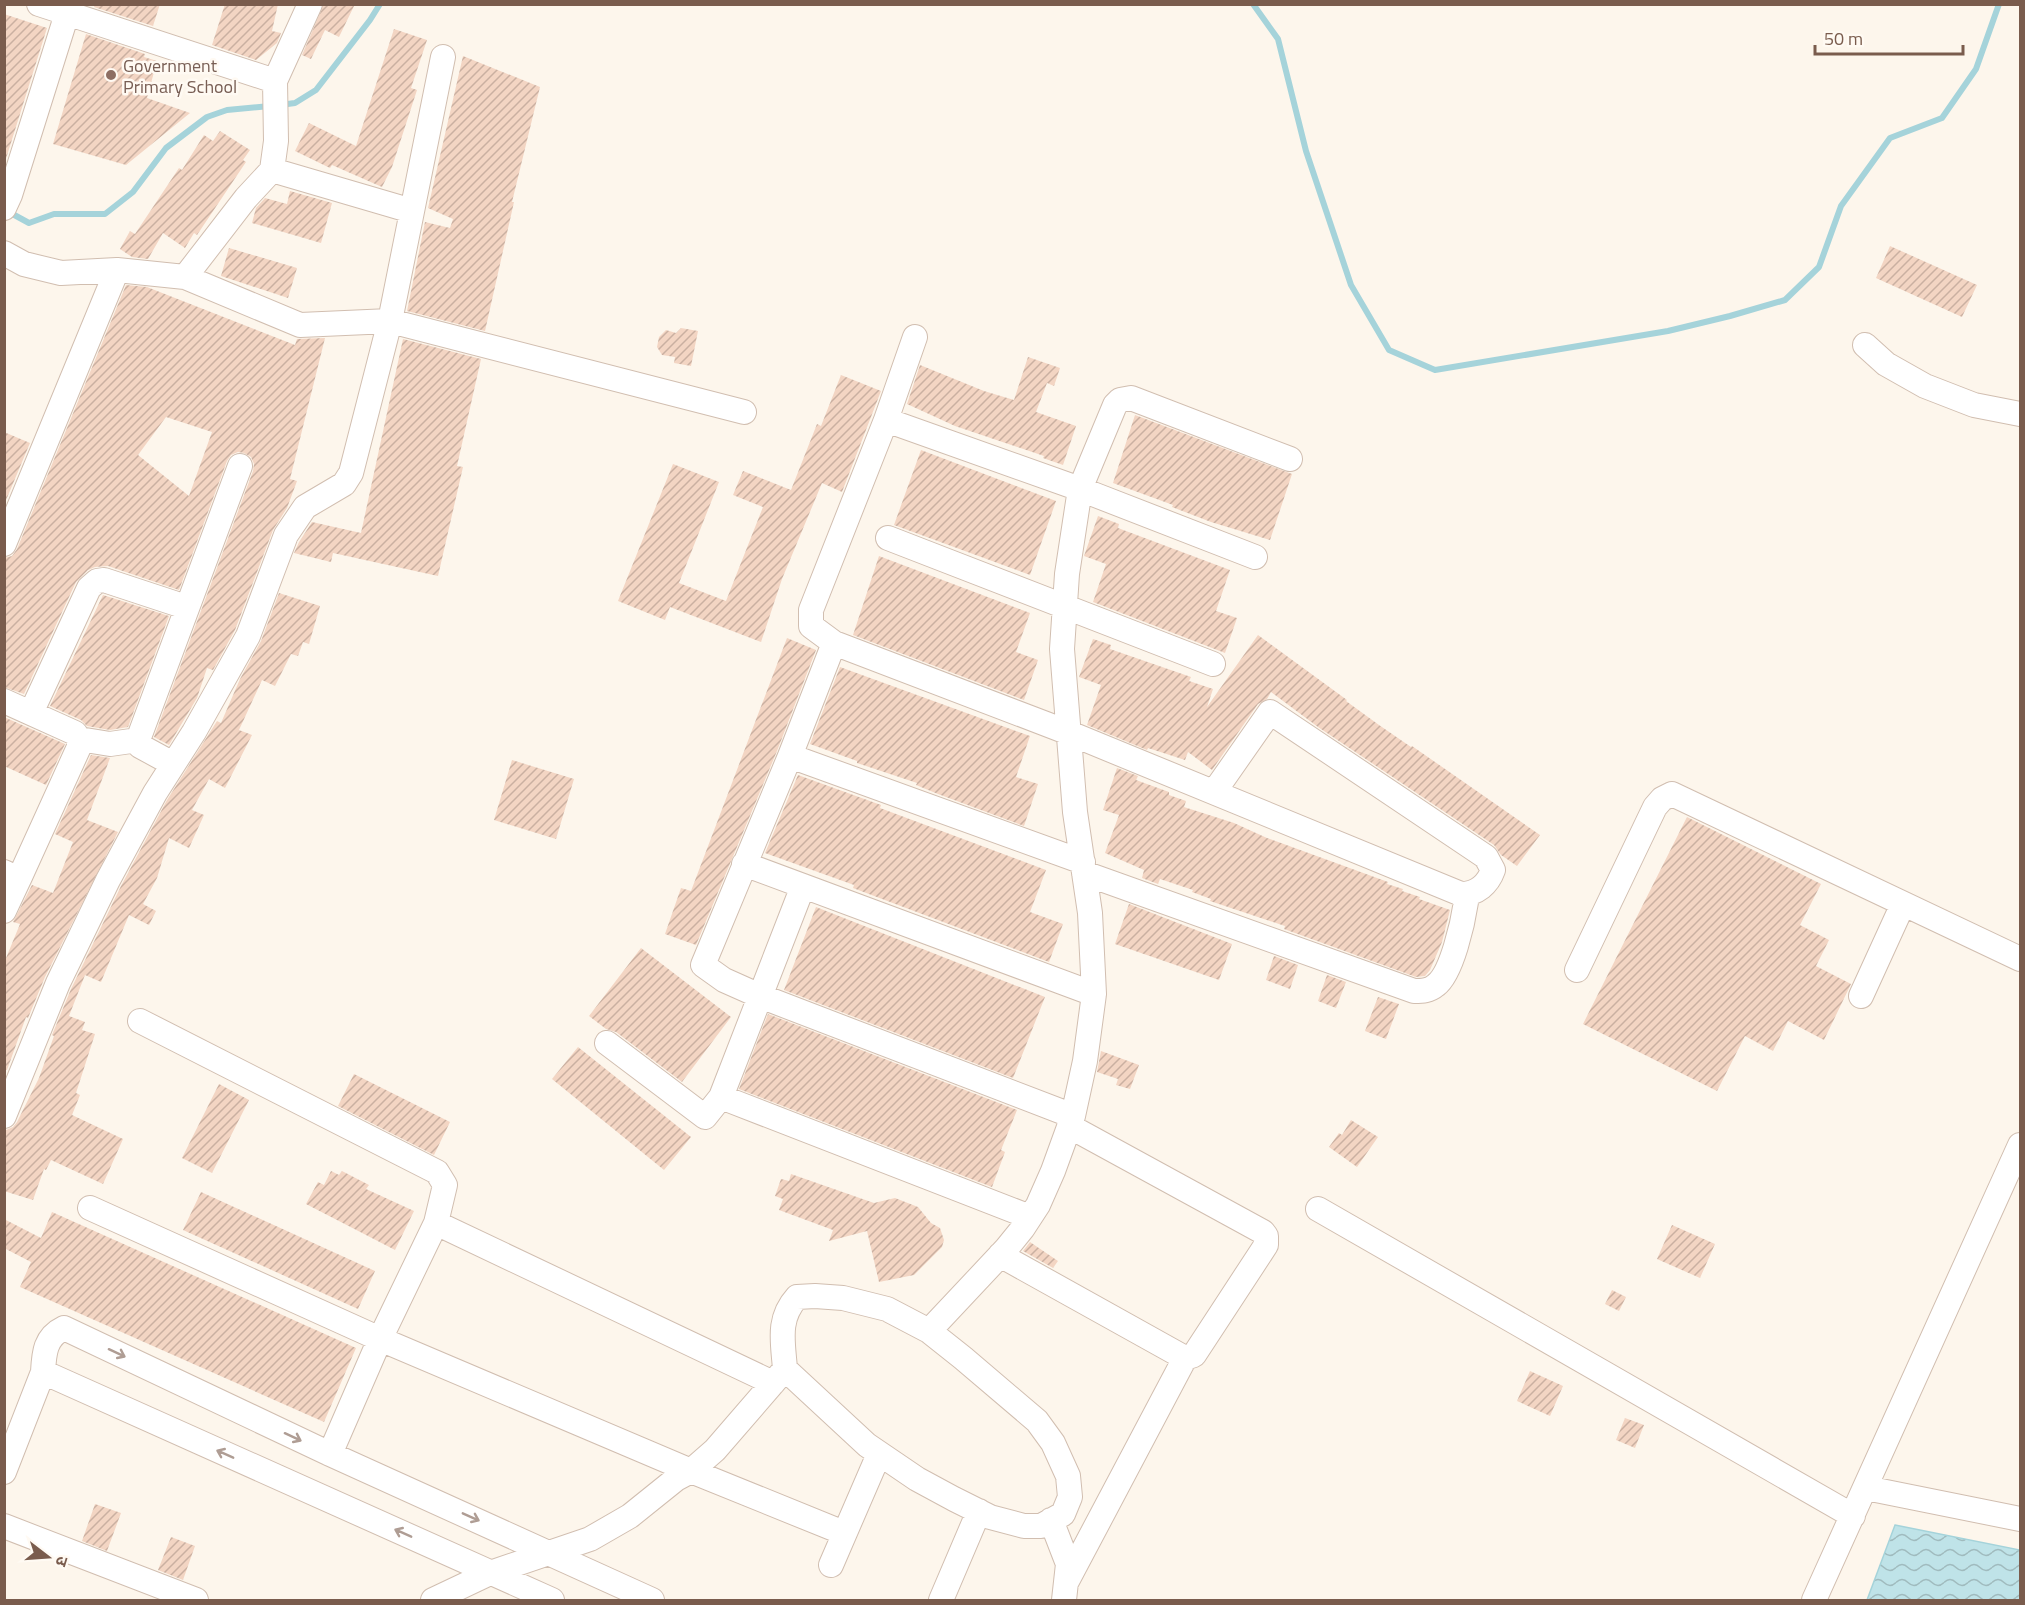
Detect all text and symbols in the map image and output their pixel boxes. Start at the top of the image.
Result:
scale bar [1815,18,1964,56]
text: 50 m [1824,25,1863,52]
place label: Government Primary School [123,52,237,100]
marker: Government Primary School [104,68,118,82]
one-way arrow [107,1348,125,1360]
one-way arrow [283,1431,301,1443]
one-way arrow [216,1447,234,1459]
one-way arrow [461,1512,479,1524]
north arrow [18,1527,78,1587]
one-way arrow [394,1527,412,1539]
text: उ [49,1553,75,1570]

